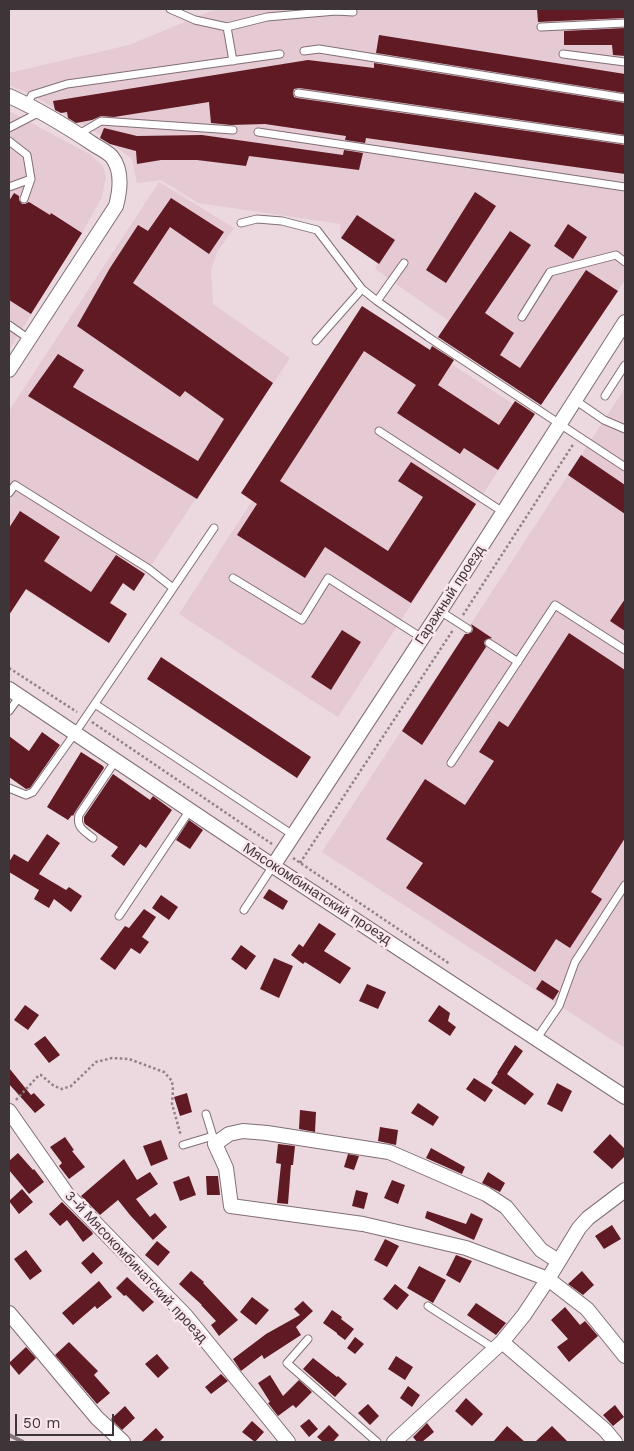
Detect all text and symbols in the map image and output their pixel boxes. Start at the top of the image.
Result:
street label: Гаражный проезд [412,542,488,648]
street label: Мясокомбинатский проезд [240,840,394,948]
street label: 3-й Мясокомбинатский проезд [61,1188,211,1346]
scale bar [18,1404,116,1436]
text: 50 m [23,1414,60,1432]

